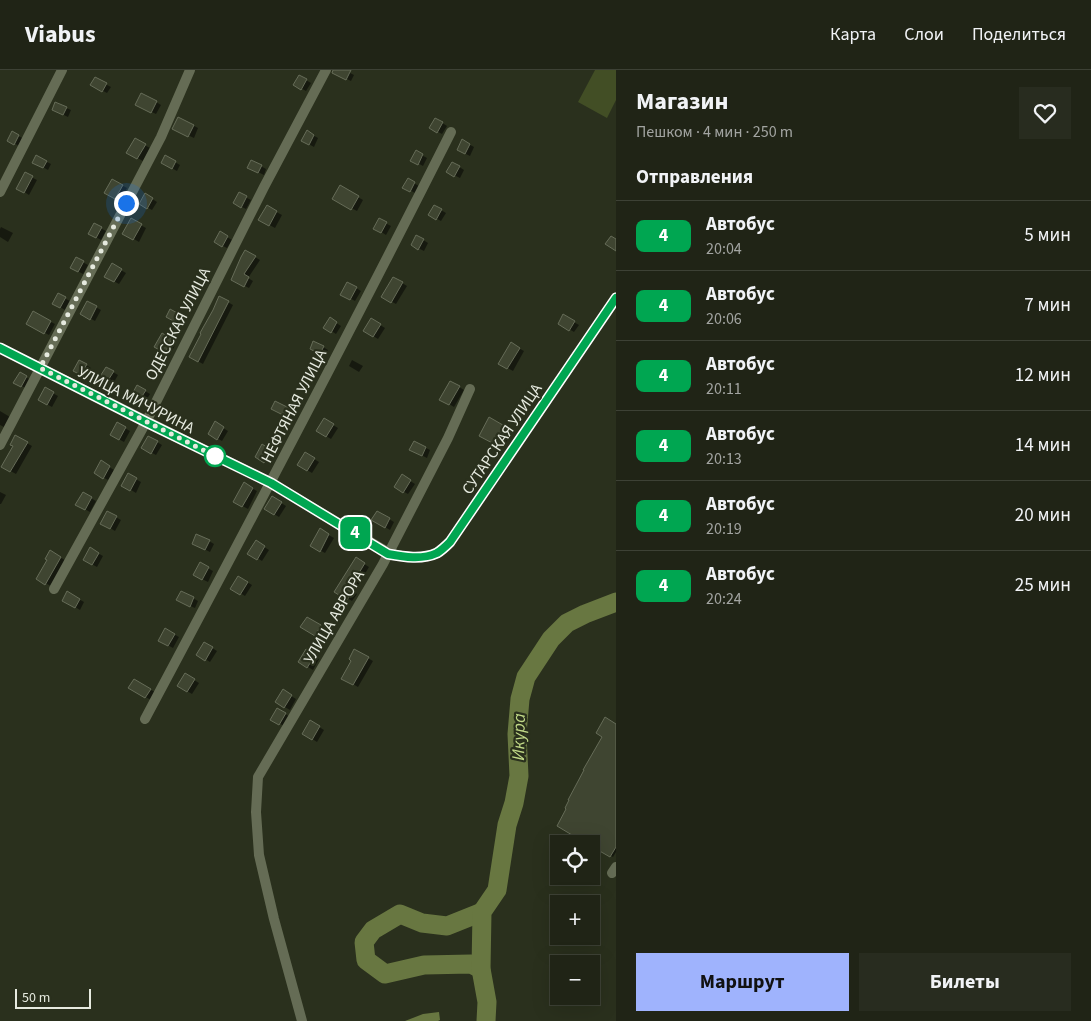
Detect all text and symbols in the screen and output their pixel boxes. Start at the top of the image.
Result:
text: Viabus [25,17,96,52]
text: Карта [830,22,876,47]
text: Слои [904,22,944,47]
text: Поделиться [972,22,1066,47]
text: Магазин [636,84,728,119]
button: heart [1019,87,1071,139]
text: Пешком · 4 мин · 250 m [636,121,793,143]
text: Отправления [636,164,753,191]
your location [114,191,139,216]
text: Автобус [706,211,775,238]
text: 5 мин [1024,222,1071,249]
text: 4 [659,223,668,248]
text: 20:04 [706,238,742,260]
street label: ОДЕССКАЯ УЛИЦА [140,264,216,384]
text: Автобус [706,281,775,308]
text: 7 мин [1024,292,1071,319]
text: 4 [659,293,668,318]
text: 20:06 [706,308,742,330]
street label: НЕФТЯНАЯ УЛИЦА [256,345,332,467]
text: Автобус [706,351,775,378]
street label: УЛИЦА МИЧУРИНА [74,361,199,439]
text: 12 мин [1015,362,1071,389]
text: 4 [659,363,668,388]
text: 20:11 [706,378,742,400]
street label: СУТАРСКАЯ УЛИЦА [457,379,547,499]
text: Автобус [706,421,775,448]
text: 14 мин [1015,432,1071,459]
text: 4 [659,433,668,458]
unlabelled marker [204,445,226,467]
text: 20:13 [706,448,742,470]
text: Автобус [706,491,775,518]
text: 20 мин [1015,502,1071,529]
text: 4 [659,503,668,528]
line badge: 4 [339,517,371,549]
text: 20:19 [706,518,742,540]
text: 4 [350,520,360,545]
text: Автобус [706,561,775,588]
street label: УЛИЦА АВРОРА [298,566,370,668]
text: 25 мин [1015,572,1071,599]
text: 4 [659,573,668,598]
text: 20:24 [706,588,742,610]
water label: Икура [506,713,532,761]
map controls [550,835,600,1005]
button: locate [550,835,600,885]
button: + [550,895,600,945]
button: Маршрут [636,953,849,1011]
button: Билеты [859,953,1071,1011]
button: − [550,955,600,1005]
scale bar [15,986,91,1009]
text: 50 m [22,988,50,1008]

